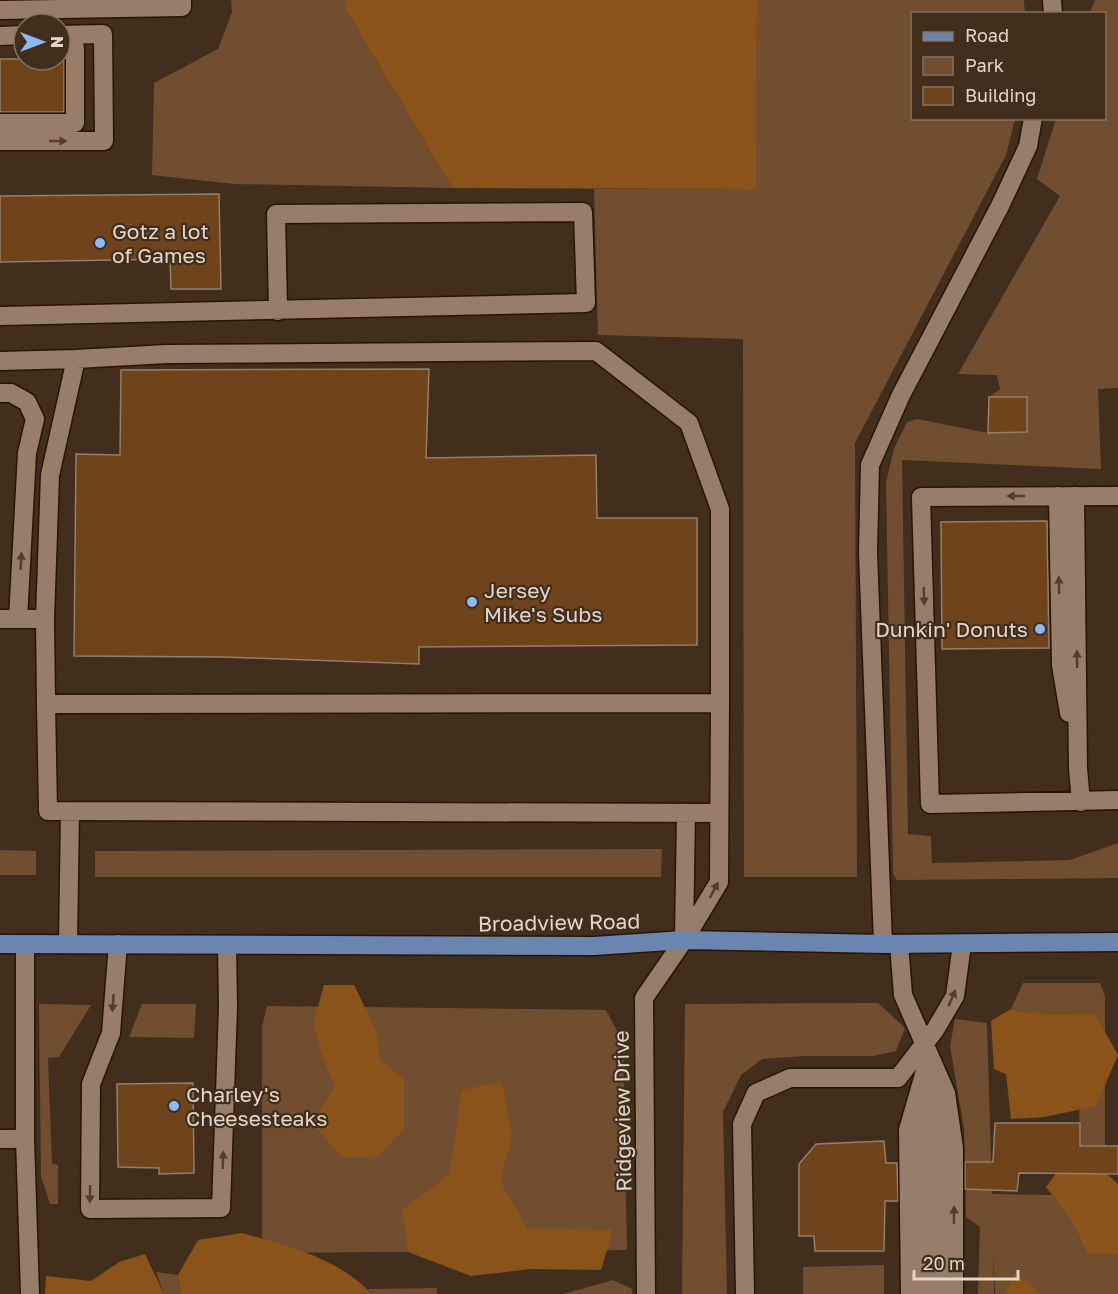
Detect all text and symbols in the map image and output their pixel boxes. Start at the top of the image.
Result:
north arrow [12,12,72,72]
legend [911,12,1106,120]
text: Road [965,24,1009,46]
text: N [47,36,67,48]
text: Park [965,54,1004,76]
text: Building [965,84,1036,106]
one-way arrow [49,136,68,146]
place label: Gotz a lot of Games [112,218,209,268]
marker: Gotz a lot of Games [93,236,107,250]
one-way arrow [1007,491,1026,501]
one-way arrow [17,551,26,570]
one-way arrow [1054,576,1064,595]
place label: Jersey Mike's Subs [484,577,602,627]
one-way arrow [919,586,928,605]
marker: Jersey Mike's Subs [465,595,479,609]
place label: Dunkin' Donuts [875,616,1028,642]
marker: Dunkin' Donuts [1033,622,1047,636]
one-way arrow [1072,650,1082,669]
one-way arrow [709,881,719,898]
street label: Broadview Road [478,908,640,936]
one-way arrow [947,989,957,1007]
one-way arrow [108,993,118,1012]
street label: Ridgeview Drive [608,1030,636,1192]
place label: Charley's Cheesesteaks [186,1081,327,1131]
marker: Charley's Cheesesteaks [167,1099,181,1113]
one-way arrow [218,1151,227,1170]
one-way arrow [85,1184,95,1203]
one-way arrow [949,1205,959,1224]
scale bar [914,1243,1018,1281]
text: 20 m [923,1252,965,1274]

